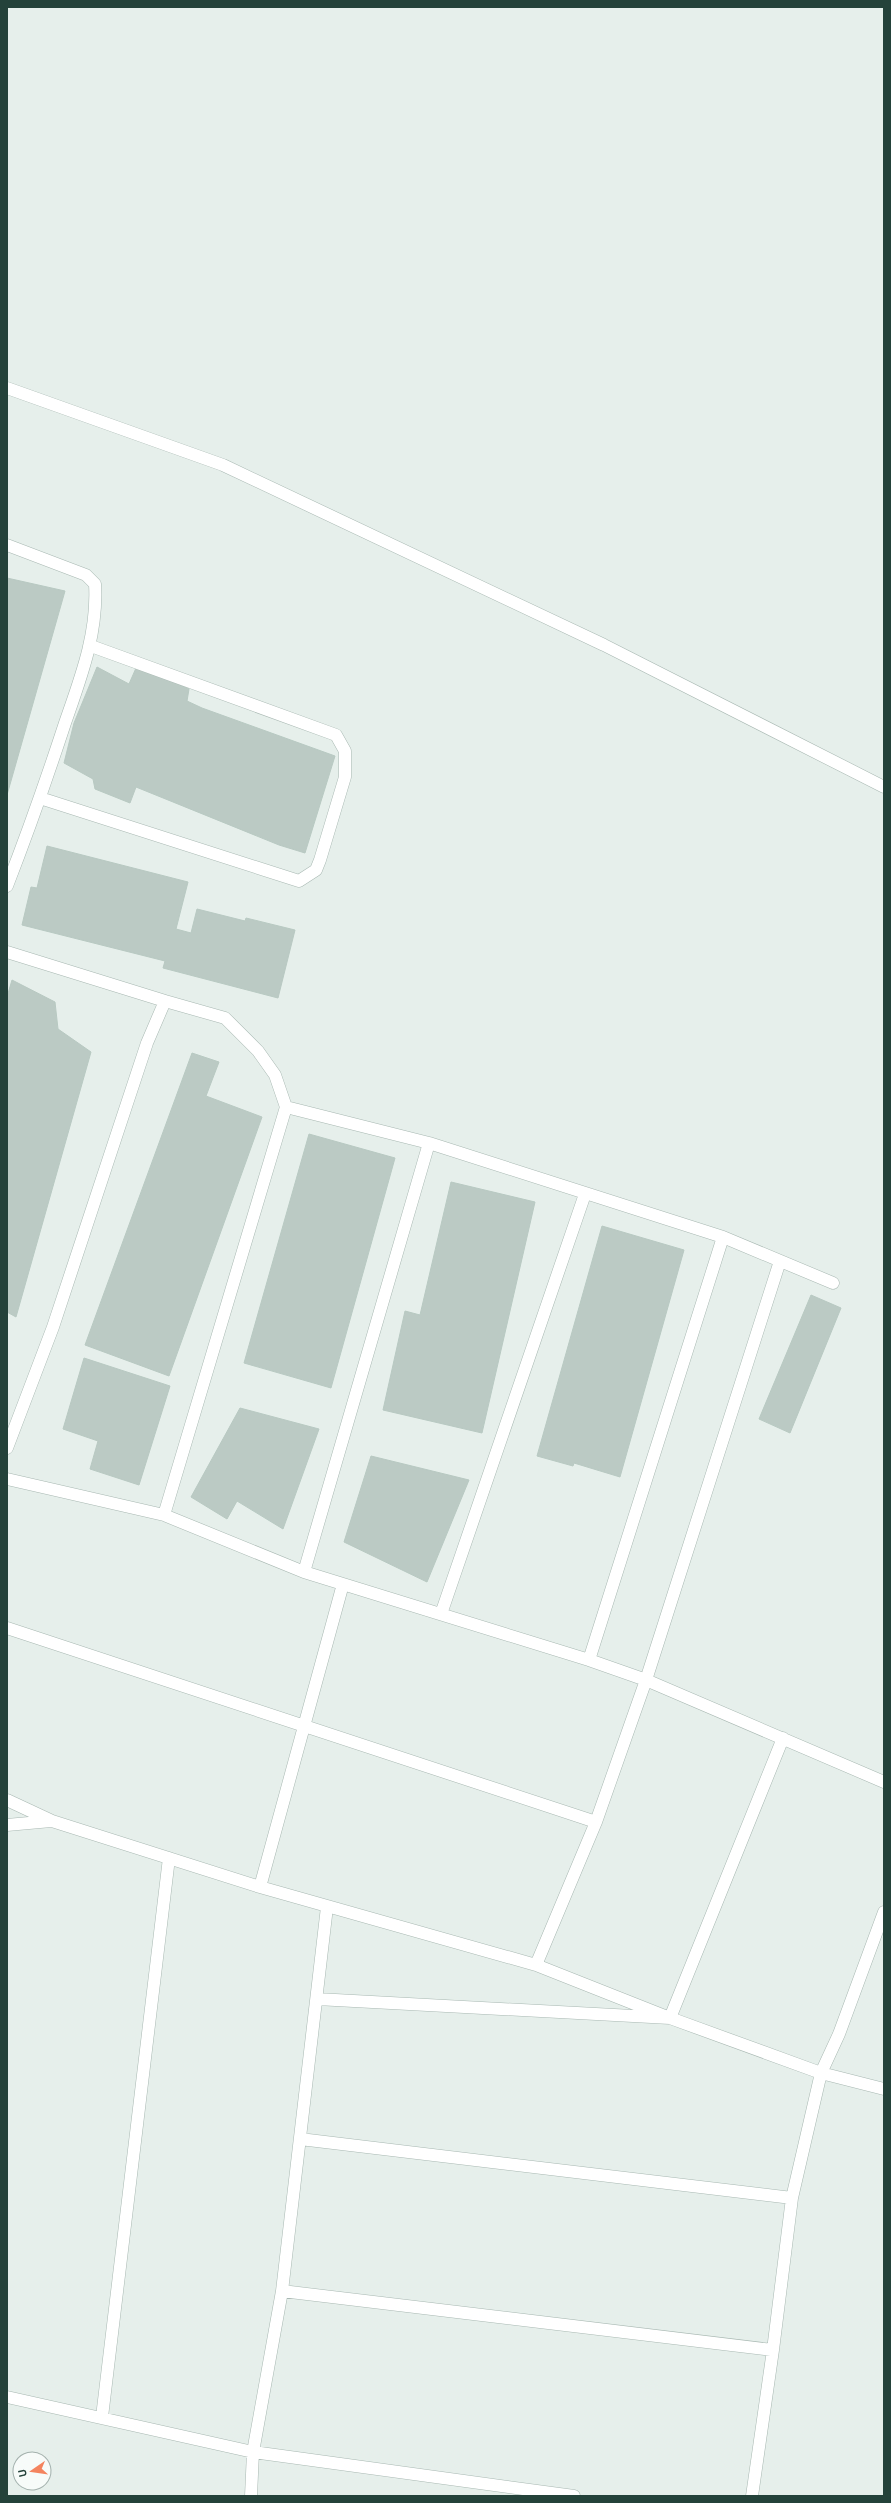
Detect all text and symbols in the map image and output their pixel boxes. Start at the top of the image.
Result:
north arrow [12,2451,52,2491]
text: U [16,2468,29,2478]

